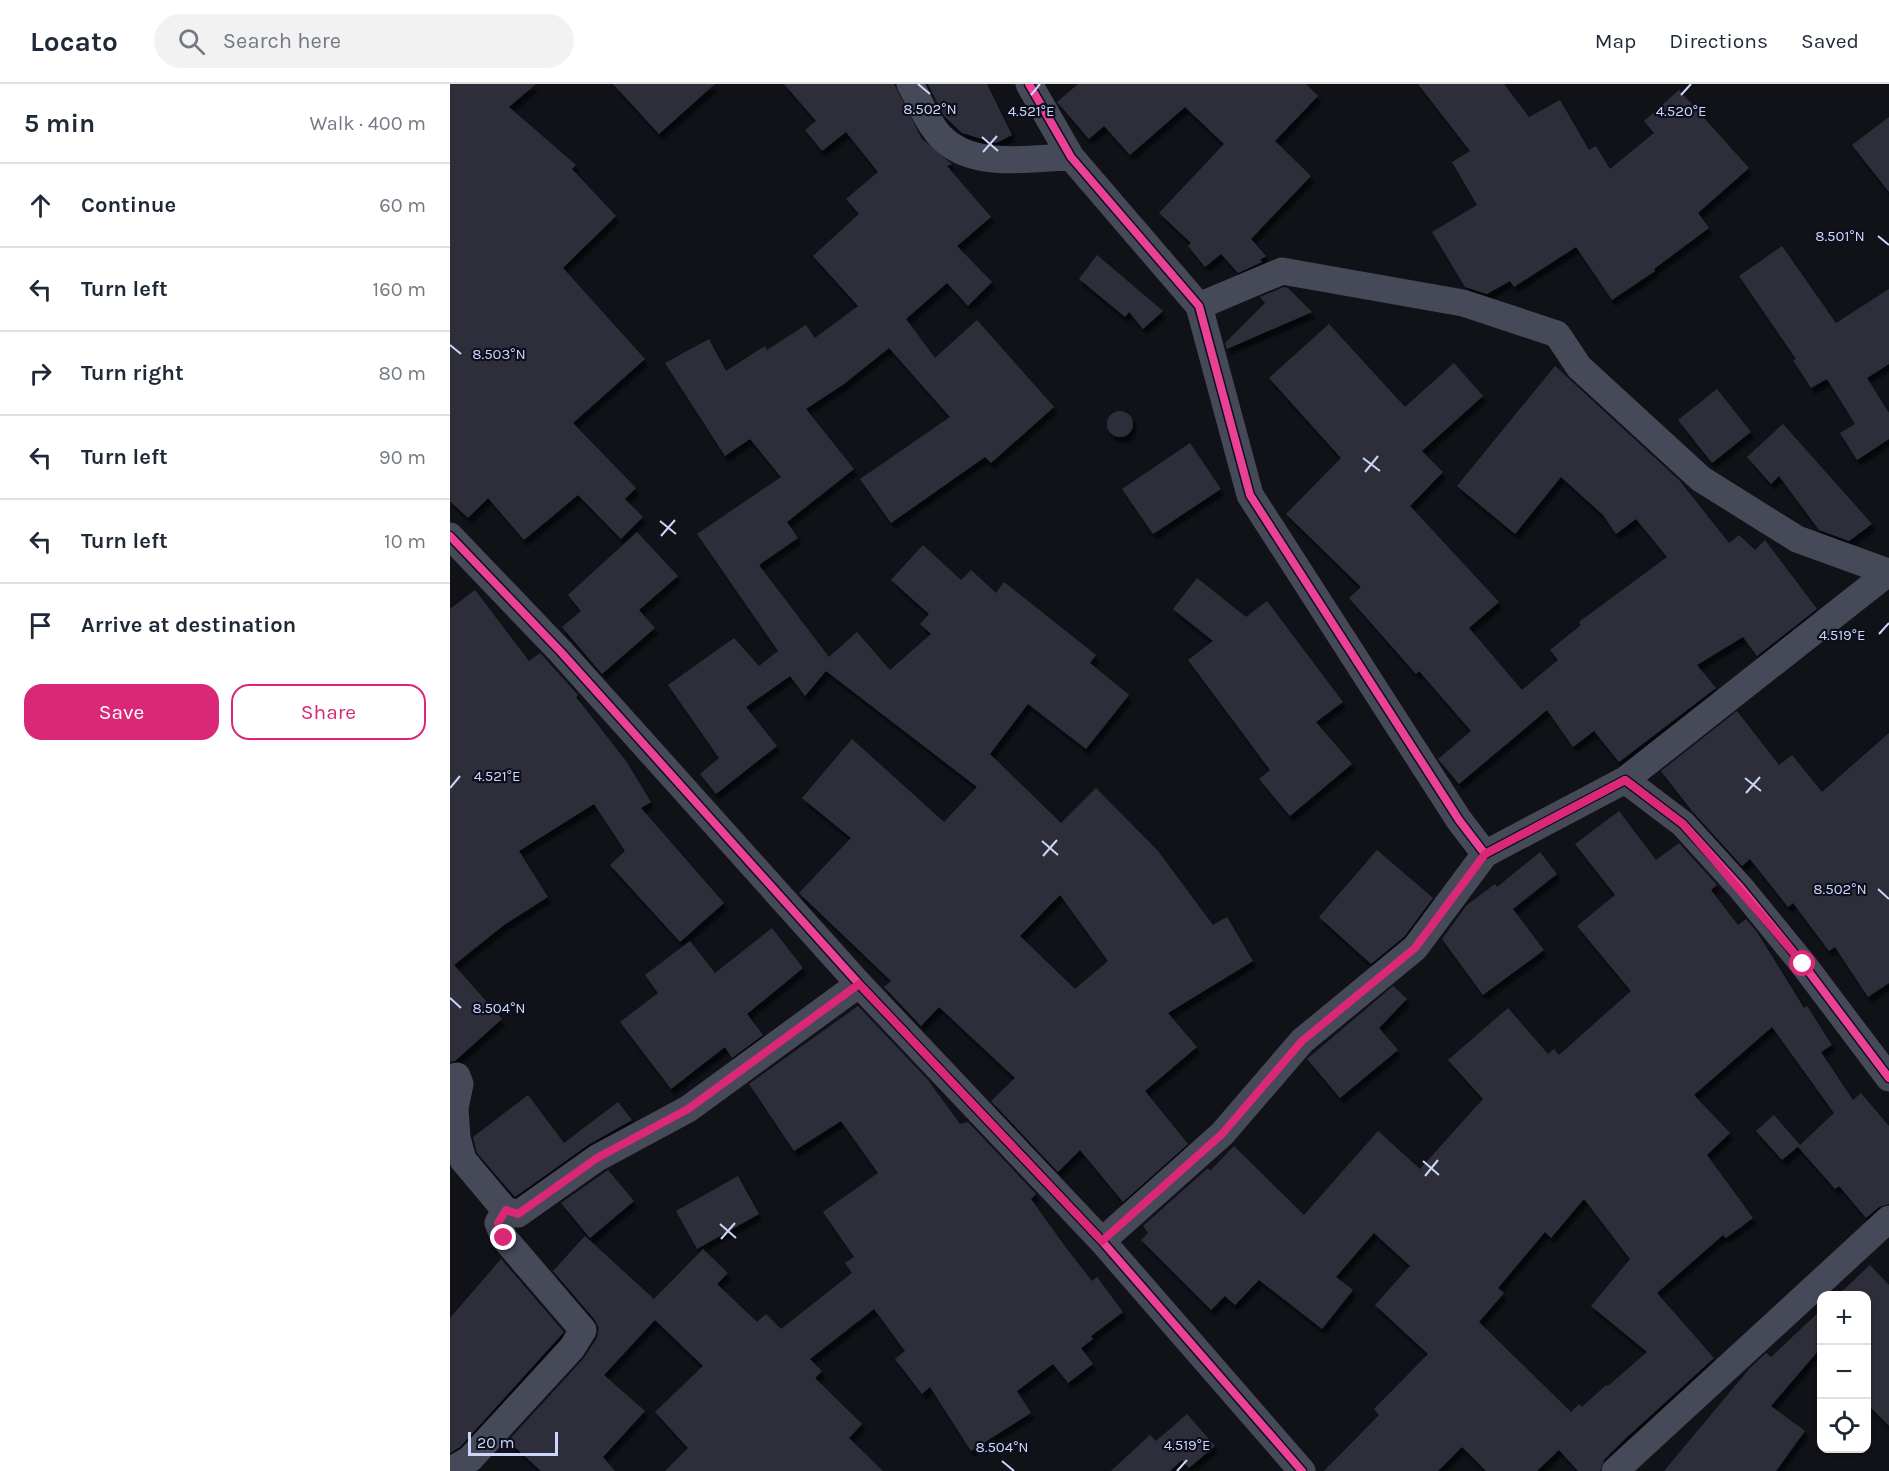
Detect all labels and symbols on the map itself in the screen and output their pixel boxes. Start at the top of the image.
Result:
text: 8.502°N [903,100,957,118]
text: 4.521°E [1008,102,1054,120]
text: 4.520°E [1656,102,1706,120]
text: 8.501°N [1815,227,1865,245]
text: 8.503°N [472,345,526,363]
text: 4.519°E [1819,626,1865,644]
text: 4.521°E [474,767,520,785]
text: 8.502°N [1813,880,1867,898]
route start [1789,950,1815,976]
text: 8.504°N [472,999,526,1017]
route end [490,1224,516,1250]
scale bar [468,1429,558,1456]
text: 4.519°E [1164,1436,1210,1454]
text: 8.504°N [975,1438,1029,1456]

